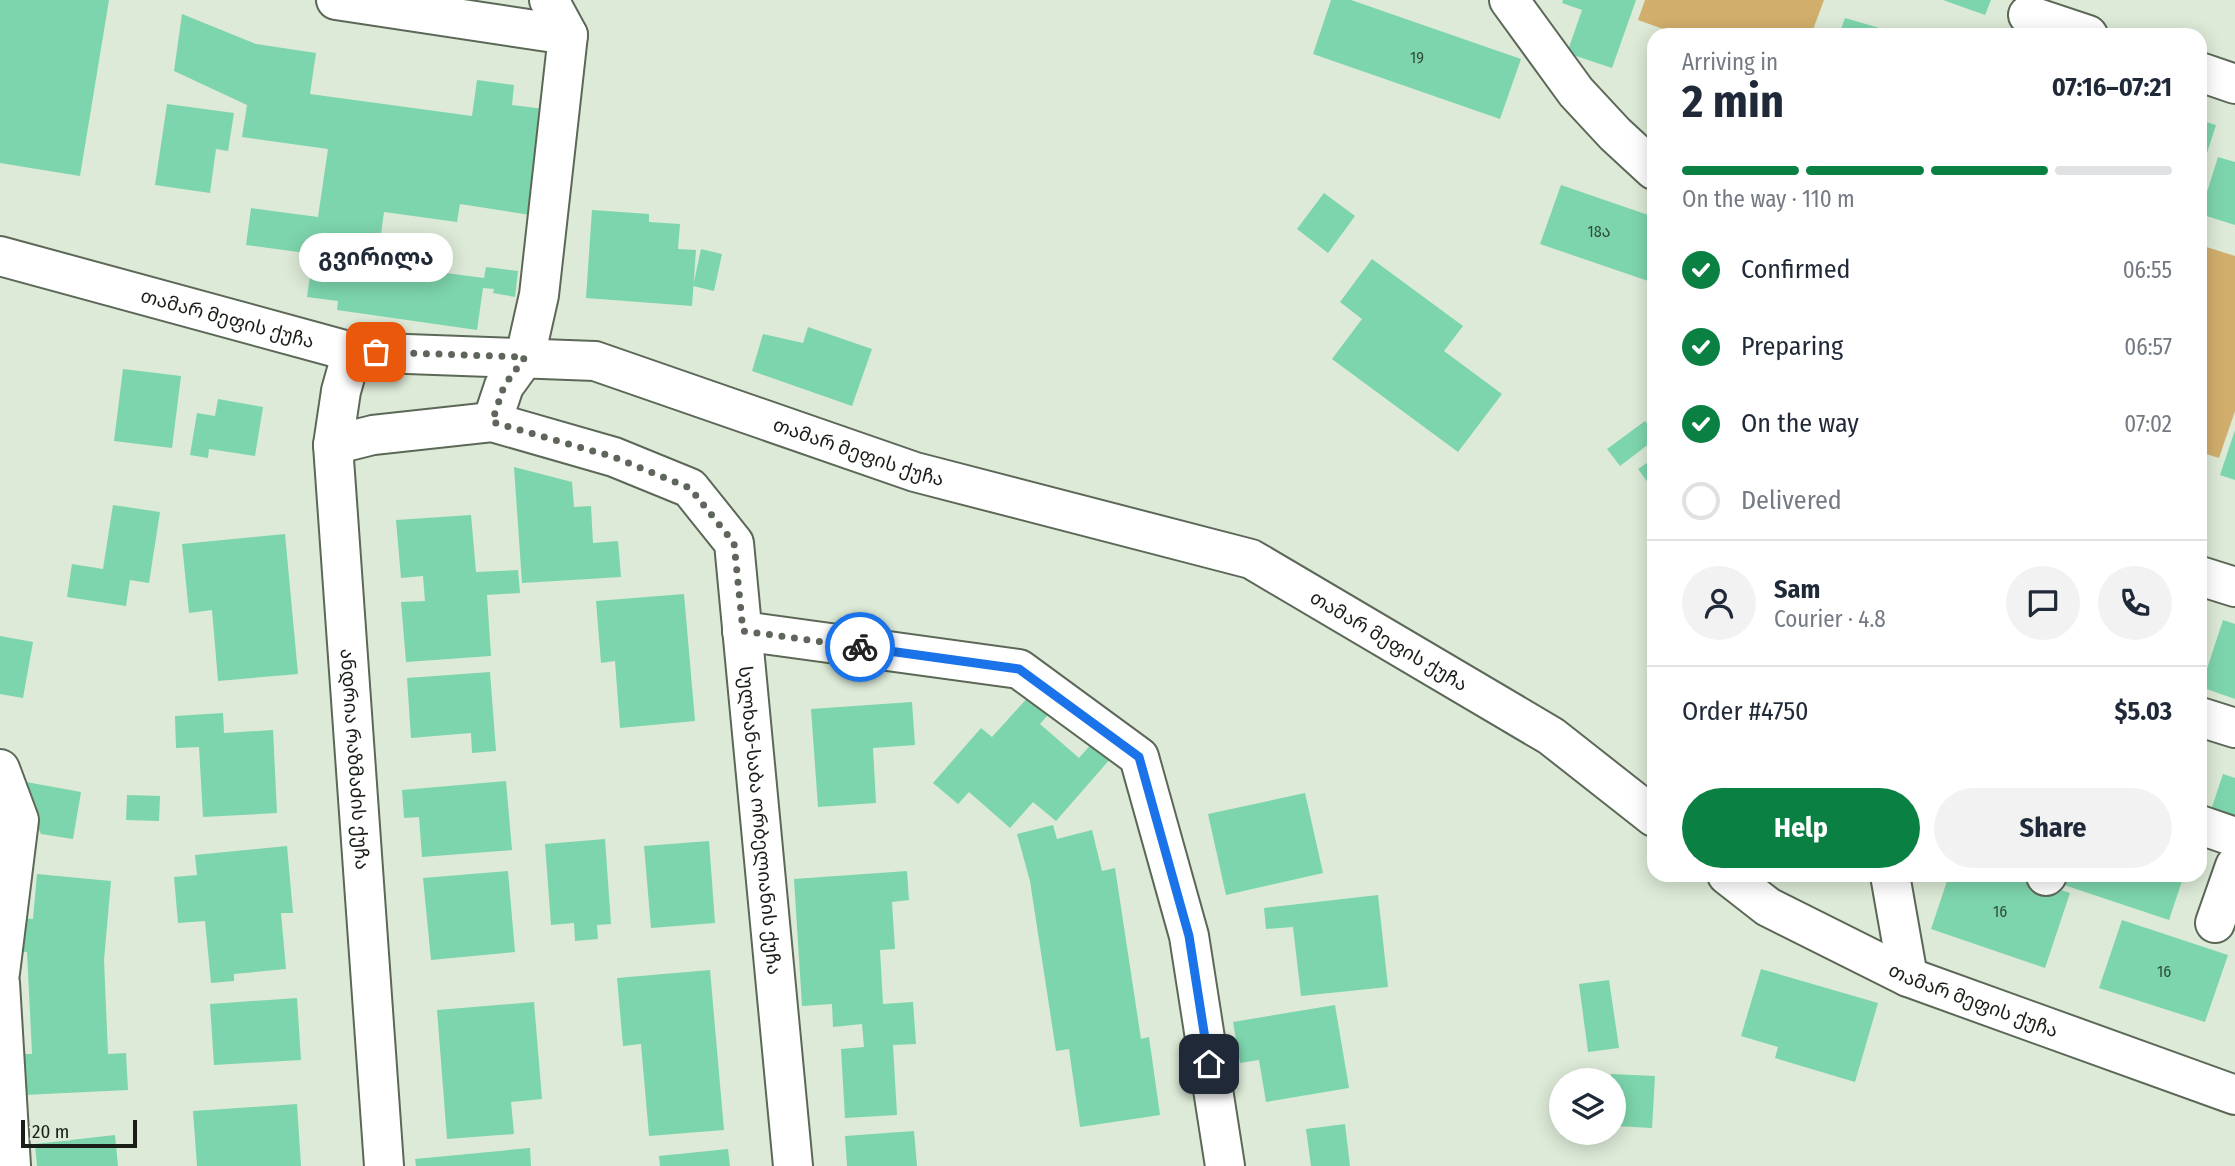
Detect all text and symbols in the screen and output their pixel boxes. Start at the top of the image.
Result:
house number: 19 [1410,48,1424,67]
text: Arriving in [1682,48,1778,76]
text: 07:16–07:21 [2052,72,2172,103]
text: 2 min [1682,74,1784,129]
text: On the way · 110 m [1682,185,1855,213]
house number: 18ა [1587,222,1611,241]
callout: გვირილა [299,233,453,282]
text: გვირილა [318,243,434,271]
icon: check [1682,251,1720,289]
text: Confirmed [1741,254,1851,285]
text: 06:55 [2123,256,2172,284]
street label: თამარ მეფის ქუჩა [138,283,317,353]
pin [346,322,406,382]
icon: check [1682,328,1720,366]
text: Preparing [1741,331,1843,362]
icon: bag [357,333,395,371]
text: 06:57 [2124,333,2172,361]
icon: check [1682,405,1720,443]
text: On the way [1741,408,1859,439]
text: 07:02 [2124,410,2172,438]
street label: თამარ მეფის ქუჩა [770,412,947,491]
text: Delivered [1741,485,1842,516]
button: person [1682,566,1756,640]
button: chat [2006,566,2080,640]
button: phone [2098,566,2172,640]
text: Sam [1774,574,1820,605]
street label: თამარ მეფის ქუჩა [1306,585,1472,696]
text: Courier · 4.8 [1774,605,1886,633]
courier [825,612,895,682]
icon: bike [841,628,879,666]
street label: ანდრია რაზმაძის ქუჩა [336,648,375,870]
street label: სულხან-საბა ორბელიანის ქუჩა [734,665,786,976]
text: Order #4750 [1682,696,1809,727]
text: $5.03 [2114,696,2172,727]
button: Help [1682,788,1920,868]
button: Share [1934,788,2172,868]
house number: 16 [1993,902,2007,921]
street label: თამარ მეფის ქუჩა [1885,958,2061,1042]
house number: 16 [2157,962,2171,981]
pin [1179,1034,1239,1094]
icon: home [1190,1045,1228,1083]
map controls [1549,1068,1626,1145]
button: layers [1549,1068,1626,1145]
scale bar [21,1117,136,1149]
text: 20 m [32,1120,69,1143]

